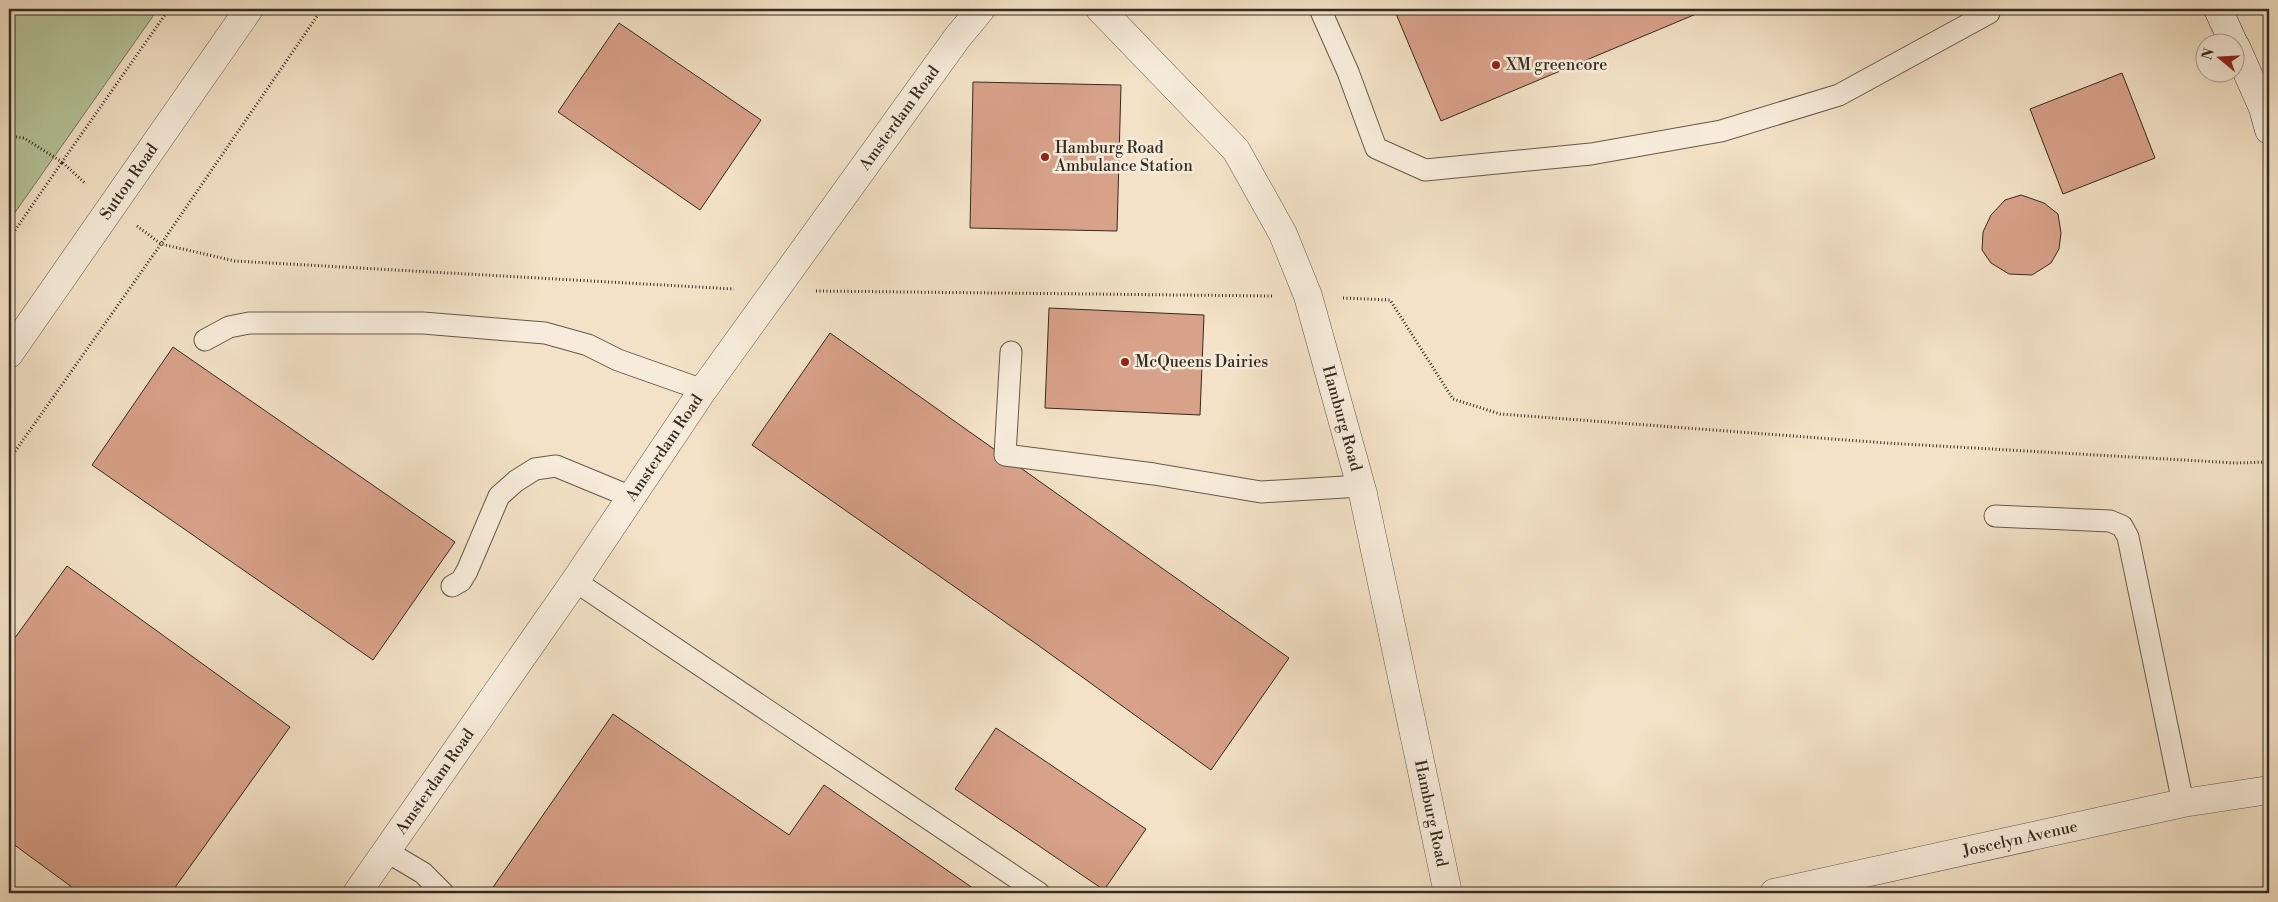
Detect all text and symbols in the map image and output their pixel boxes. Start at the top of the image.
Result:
north arrow [2196,32,2246,82]
text: N [2198,46,2219,62]
place label: XM greencore [1505,55,1607,75]
marker: XM greencore [1490,59,1502,71]
street label: Amsterdam Road [854,62,944,175]
place label: Hamburg Road Ambulance Station [1054,138,1193,176]
street label: Sutton Road [95,140,162,224]
marker: Hamburg Road Ambulance Station [1039,151,1051,163]
place label: McQueens Dairies [1135,352,1268,372]
marker: McQueens Dairies [1119,356,1131,368]
street label: Hamburg Road [1318,363,1366,473]
street label: Amsterdam Road [621,391,707,506]
street label: Amsterdam Road [391,725,479,839]
street label: Hamburg Road [1410,758,1452,869]
street label: Joscelyn Avenue [1960,816,2080,861]

